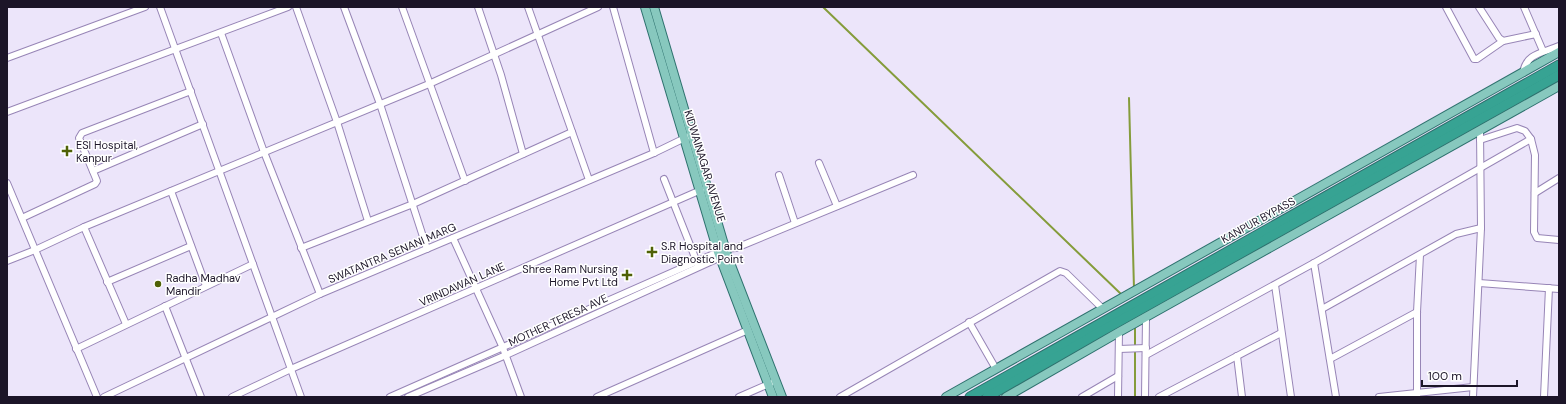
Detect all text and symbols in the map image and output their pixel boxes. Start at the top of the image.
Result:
street label: KIDWAINAGAR AVENUE [681,108,729,224]
place label: ESI Hospital, Kanpur [76,138,138,165]
marker: ESI Hospital, Kanpur [61,145,73,157]
street label: KANPUR BYPASS [1219,194,1297,246]
street label: SWATANTRA SENANI MARG [326,220,458,286]
place label: S.R Hospital and Diagnostic Point [661,239,743,266]
marker: S.R Hospital and Diagnostic Point [646,246,658,258]
street label: VRINDAWAN LANE [417,259,507,309]
place label: Shree Ram Nursing Home Pvt Ltd [522,262,618,289]
marker: Shree Ram Nursing Home Pvt Ltd [621,269,633,281]
place label: Radha Madhav Mandir [166,271,241,298]
marker: Radha Madhav Mandir [153,279,163,289]
street label: MOTHER TERESA AVE [506,291,610,349]
scale bar [1422,362,1517,388]
text: 100 m [1428,368,1462,384]

